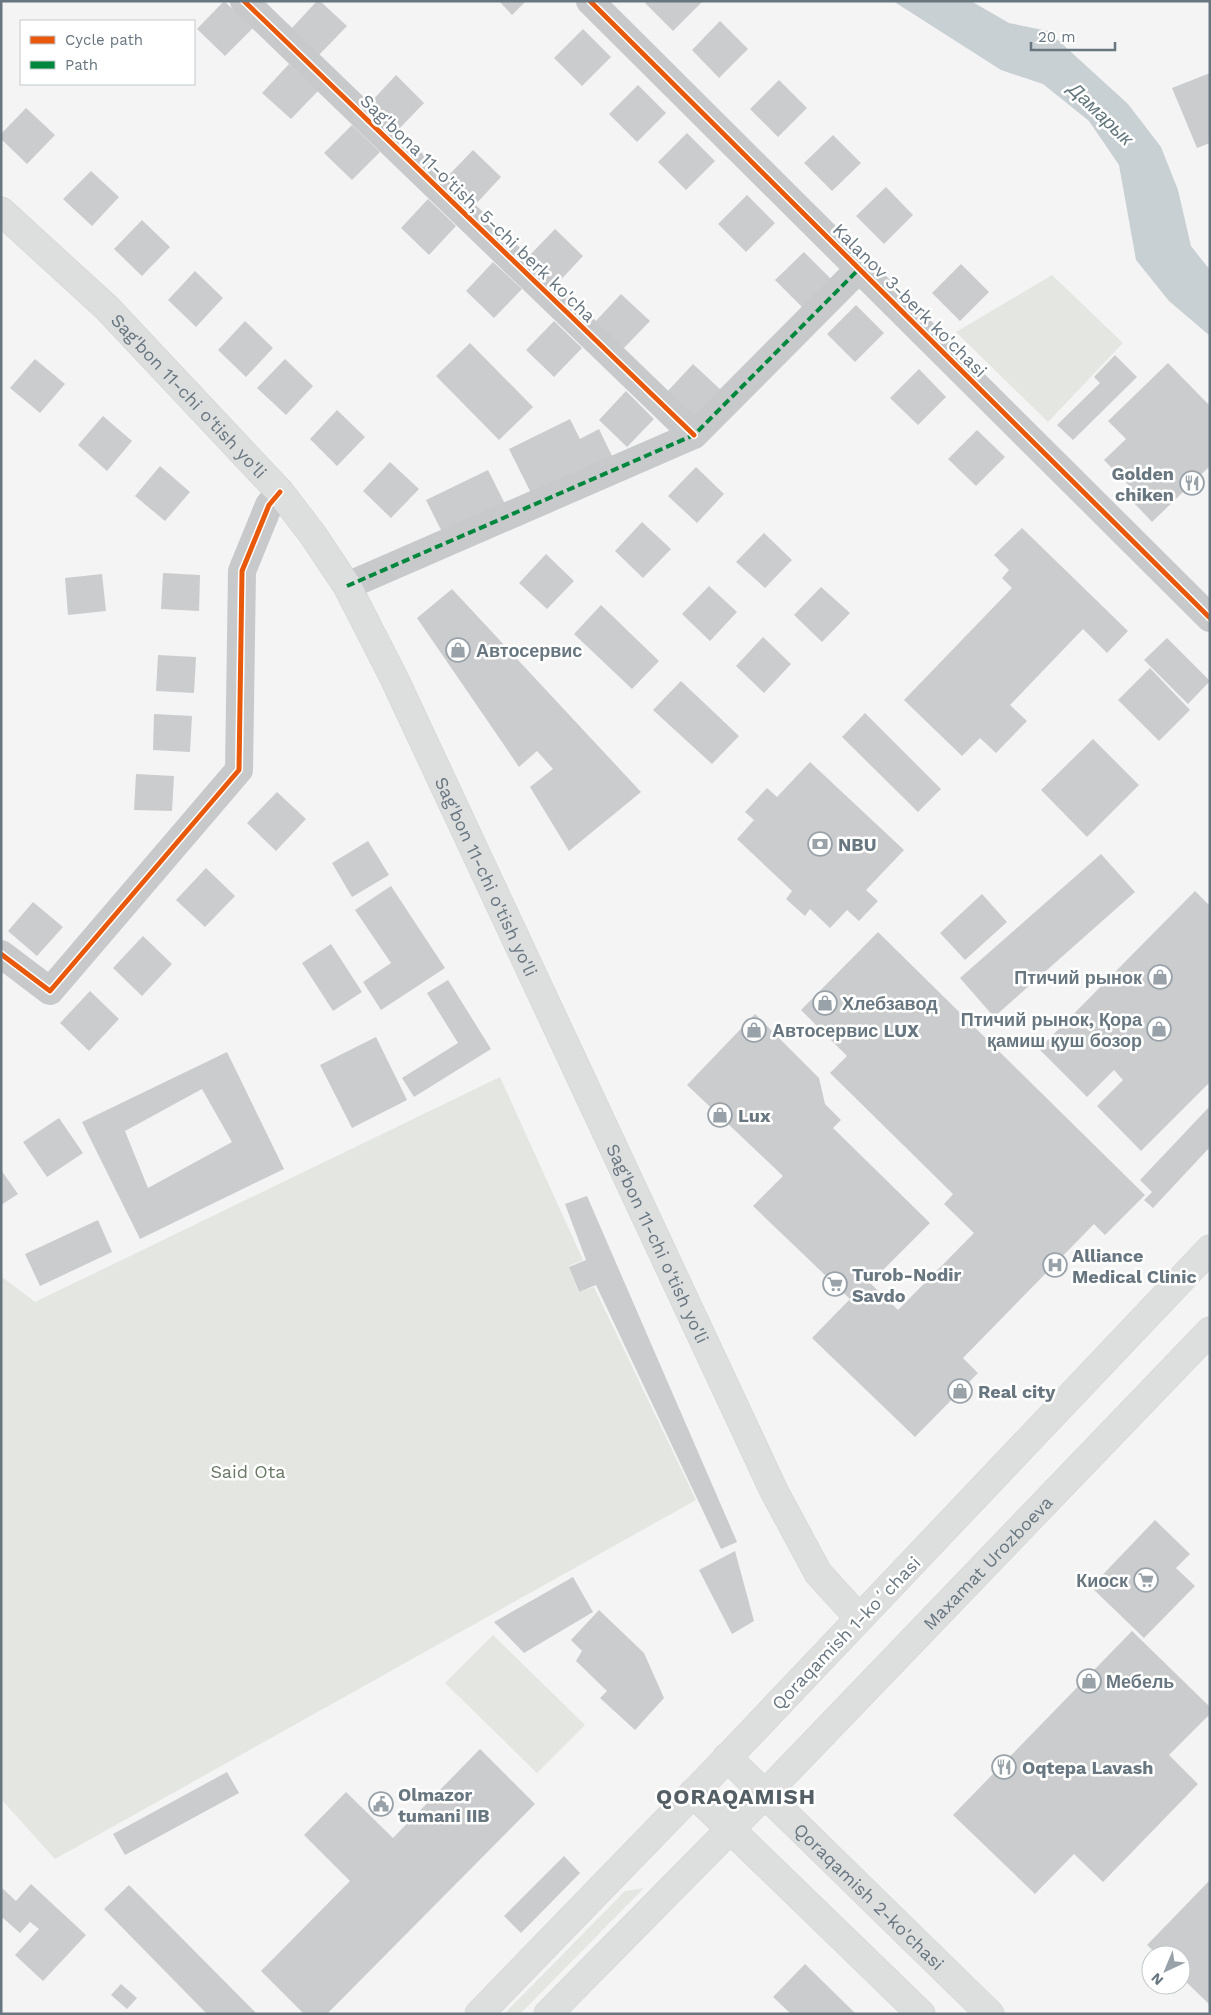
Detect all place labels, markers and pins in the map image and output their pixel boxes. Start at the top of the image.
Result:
place label: Golden chiken [1111,463,1174,505]
restaurant icon: Golden chiken [1179,470,1205,496]
shop icon: Автосервис [445,637,471,663]
place label: Автосервис [476,640,582,661]
bank icon: NBU [807,831,833,857]
place label: NBU [838,834,876,855]
shop icon: Птичий рынок [1147,964,1173,990]
place label: Птичий рынок [1014,967,1143,988]
shop icon: Хлебзавод [812,990,838,1016]
place label: Хлебзавод [842,993,938,1014]
place label: Птичий рынок, Қора қамиш қуш бозор [961,1009,1143,1051]
shop icon: Птичий рынок, Қора қамиш қуш бозор [1146,1016,1172,1042]
shop icon: Автосервис LUX [741,1017,767,1043]
place label: Автосервис LUX [772,1020,919,1041]
shop icon: Lux [707,1102,733,1128]
place label: Lux [738,1105,771,1126]
place label: Alliance Medical Clinic [1072,1245,1197,1287]
hospital icon: Alliance Medical Clinic [1042,1252,1068,1278]
place label: Turob-Nodir Savdo [852,1264,962,1306]
supermarket icon: Turob-Nodir Savdo [822,1271,848,1297]
shop icon: Real city [947,1378,973,1404]
place label: Real city [978,1381,1056,1402]
supermarket icon: Киоск [1133,1567,1159,1593]
place label: Киоск [1076,1570,1129,1591]
shop icon: Мебель [1076,1668,1102,1694]
place label: Мебель [1106,1671,1174,1692]
restaurant icon: Oqtepa Lavash [991,1754,1017,1780]
place label: Oqtepa Lavash [1022,1757,1153,1778]
place label: Olmazor tumani IIB [398,1784,490,1826]
public building icon: Olmazor tumani IIB [368,1791,394,1817]

